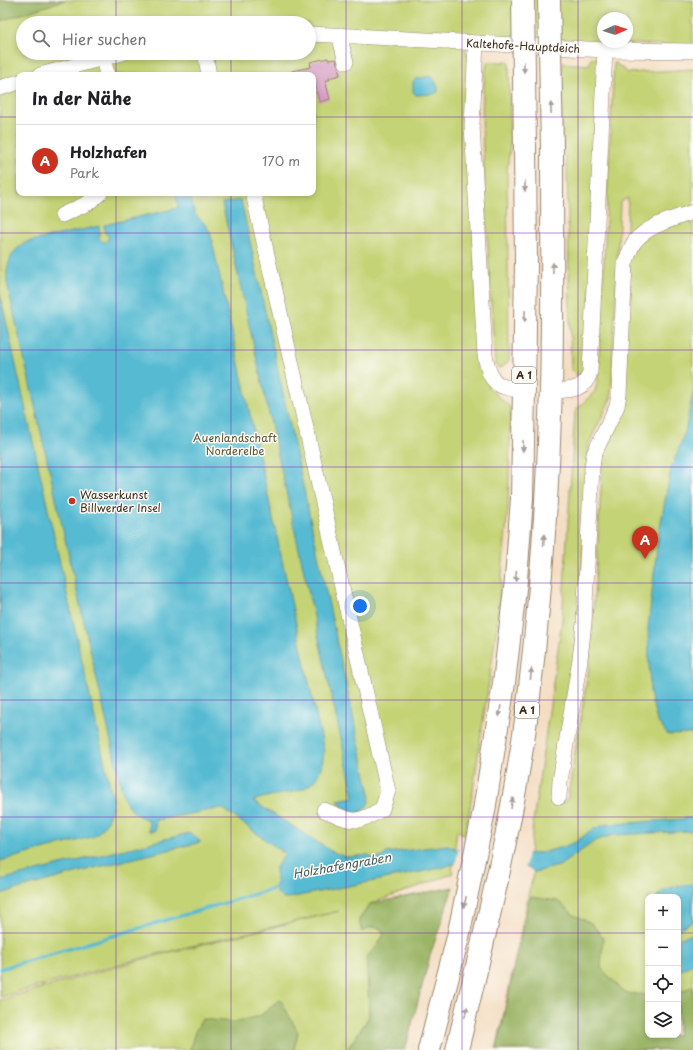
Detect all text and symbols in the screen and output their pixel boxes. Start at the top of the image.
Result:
north arrow [597,12,633,48]
search box [16,16,316,60]
icon: search [30,27,52,49]
text: Hier suchen [62,27,147,50]
street label: Kaltehofe-Hauptdeich [466,34,580,57]
one-way arrow [521,61,527,74]
text: In der Nähe [32,85,131,111]
one-way arrow [548,101,554,114]
text: Holzhafen [70,140,147,163]
text: A [40,151,50,170]
text: 170 m [262,151,300,170]
text: Park [70,163,99,182]
one-way arrow [522,180,528,193]
one-way arrow [550,261,556,274]
one-way arrow [522,310,529,322]
road number: A 1 [512,367,536,383]
park label: Auenlandschaft Norderelbe [193,429,277,459]
one-way arrow [520,440,526,453]
place label: Wasserkunst Billwerder Insel [80,486,161,516]
marker: Wasserkunst Billwerder Insel [67,496,77,506]
pin: A [632,526,658,559]
one-way arrow [540,534,547,546]
one-way arrow [513,570,520,582]
your location [350,596,370,616]
one-way arrow [528,668,534,680]
road number: A 1 [515,702,539,718]
one-way arrow [497,705,503,717]
one-way arrow [509,796,515,809]
water label: Holzhafengraben [291,847,393,883]
map controls [645,894,681,1038]
button: + [645,894,681,930]
one-way arrow [462,896,468,908]
button: − [645,930,681,966]
button: locate [645,966,681,1002]
button: layers [645,1002,681,1038]
one-way arrow [463,1006,469,1018]

